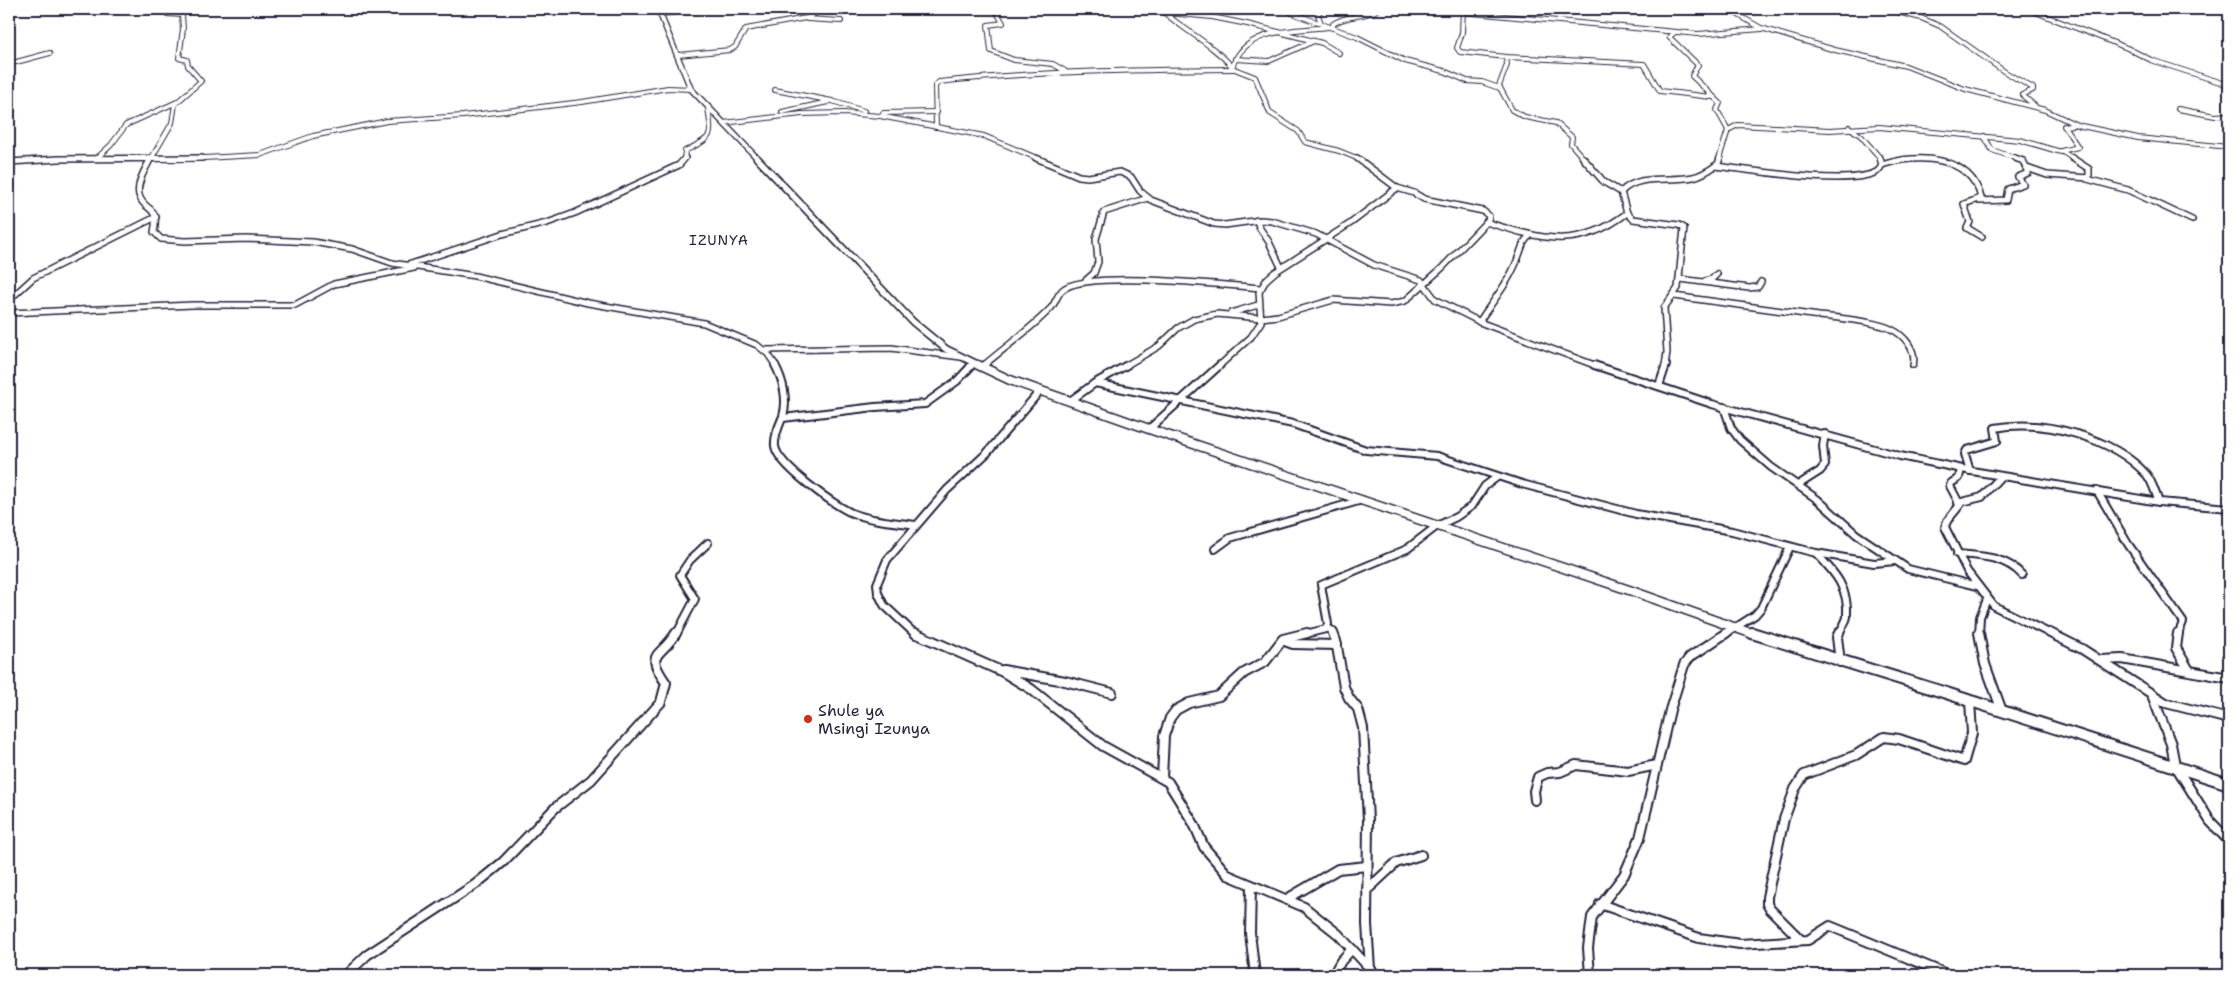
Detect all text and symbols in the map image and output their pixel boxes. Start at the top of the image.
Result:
district label: IZUNYA [689,231,749,249]
place label: Shule ya Msingi Izunya [818,700,930,739]
marker: Shule ya Msingi Izunya [802,713,814,725]

